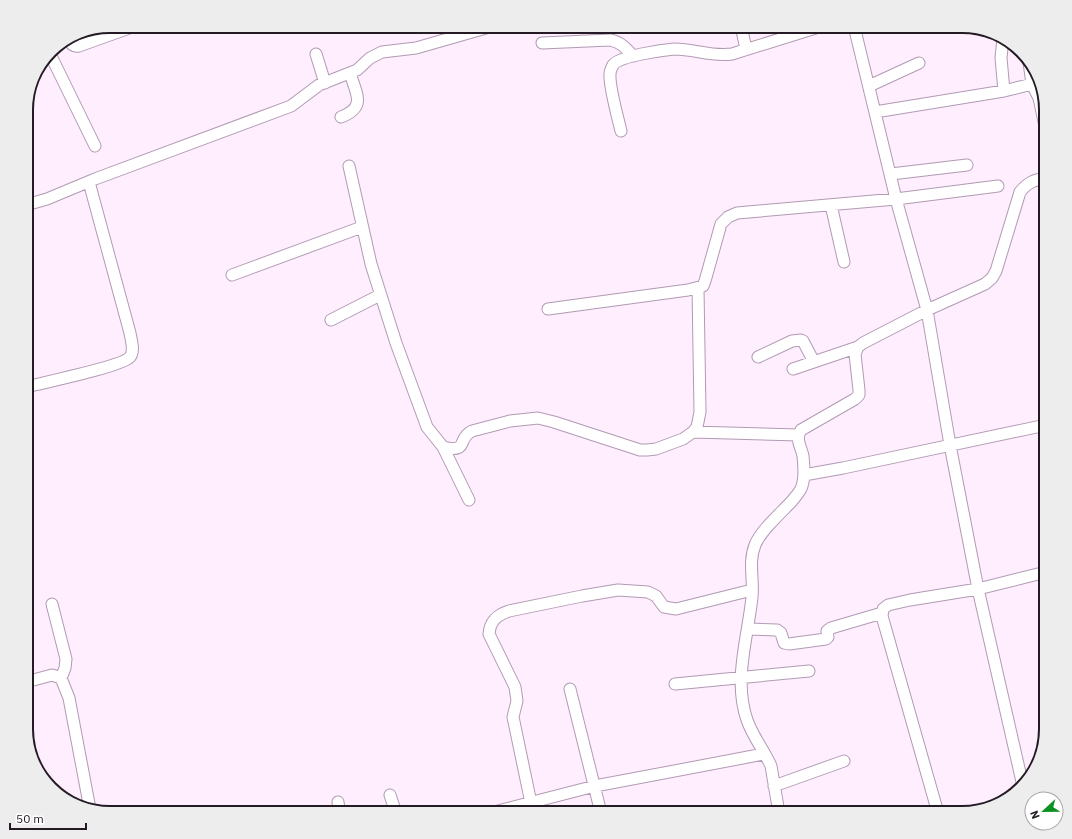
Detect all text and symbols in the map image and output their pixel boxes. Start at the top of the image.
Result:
north arrow [1024,791,1064,831]
scale bar [10,805,86,831]
text: N [1027,808,1043,821]
text: 50 m [16,811,44,826]

